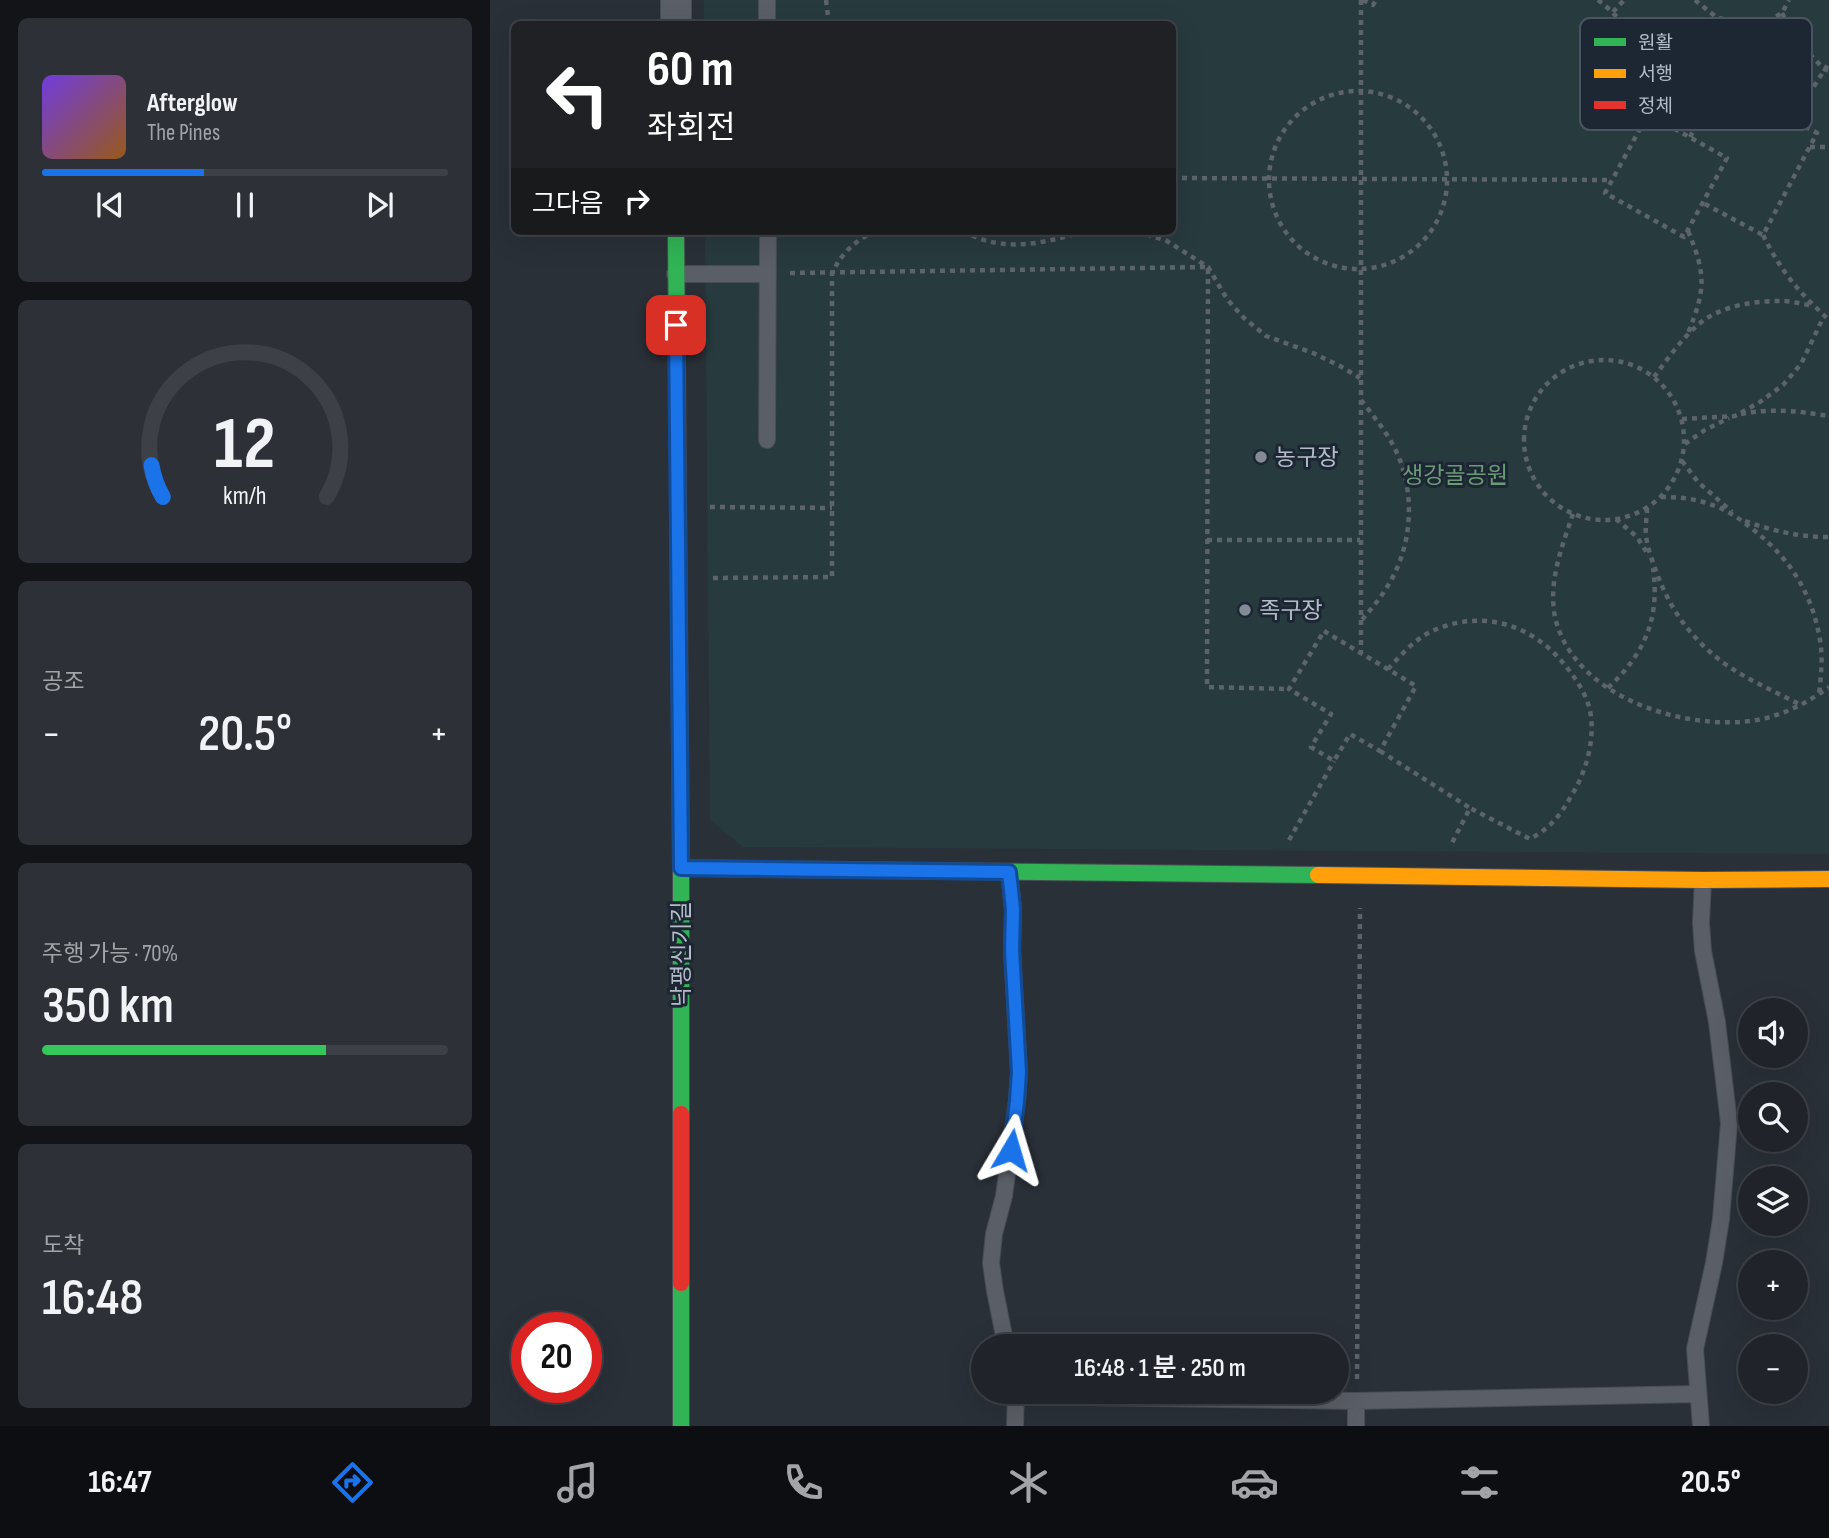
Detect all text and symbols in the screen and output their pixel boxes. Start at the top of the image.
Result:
legend [1580,18,1812,130]
text: 원활 [1638,32,1673,55]
text: 60 m [647,41,734,100]
icon: left [532,49,623,140]
text: 서행 [1638,63,1673,86]
text: Afterglow [147,88,238,119]
text: 정체 [1638,95,1673,118]
text: 좌회전 [647,109,735,148]
text: The Pines [147,119,220,147]
icon: right [618,182,656,220]
icon: previous [91,186,129,224]
icon: pause [226,186,264,224]
icon: next [361,186,399,224]
text: 그다음 [532,189,604,220]
pin [646,295,706,355]
icon: arrive [657,306,695,344]
text: 12 [214,402,276,490]
place label: 농구장 [1275,444,1338,472]
marker: 농구장 [1253,449,1269,465]
park label: 생강골공원 [1402,462,1508,490]
text: km/h [223,481,267,512]
place label: 족구장 [1259,597,1322,625]
marker: 족구장 [1237,602,1253,618]
text: 공조 [42,668,84,696]
text: 20.5° [198,703,292,766]
text: − [42,712,61,757]
text: + [429,712,448,757]
street label: 낙평신기길 [668,901,696,1007]
text: 주행 가능 · 70% [42,940,178,968]
text: 350 km [42,975,174,1038]
map controls [1738,998,1808,1404]
button: sound [1738,998,1808,1068]
button: search [1738,1082,1808,1152]
position arrow [974,1113,1048,1187]
button: layers [1738,1166,1808,1236]
text: 도착 [42,1232,84,1260]
button: + [1738,1250,1808,1320]
text: 16:48 [42,1267,143,1330]
speed limit sign: 20 [511,1312,602,1403]
button: − [1738,1334,1808,1404]
text: 16:48 · 1 분 · 250 m [1074,1353,1246,1384]
icon: directions [328,1458,377,1507]
icon: music [553,1458,602,1507]
icon: phone [779,1458,828,1507]
icon: climate [1004,1458,1053,1507]
icon: car [1230,1458,1279,1507]
icon: filters [1455,1458,1504,1507]
text: 16:47 [88,1463,151,1502]
text: 20.5° [1681,1463,1741,1502]

